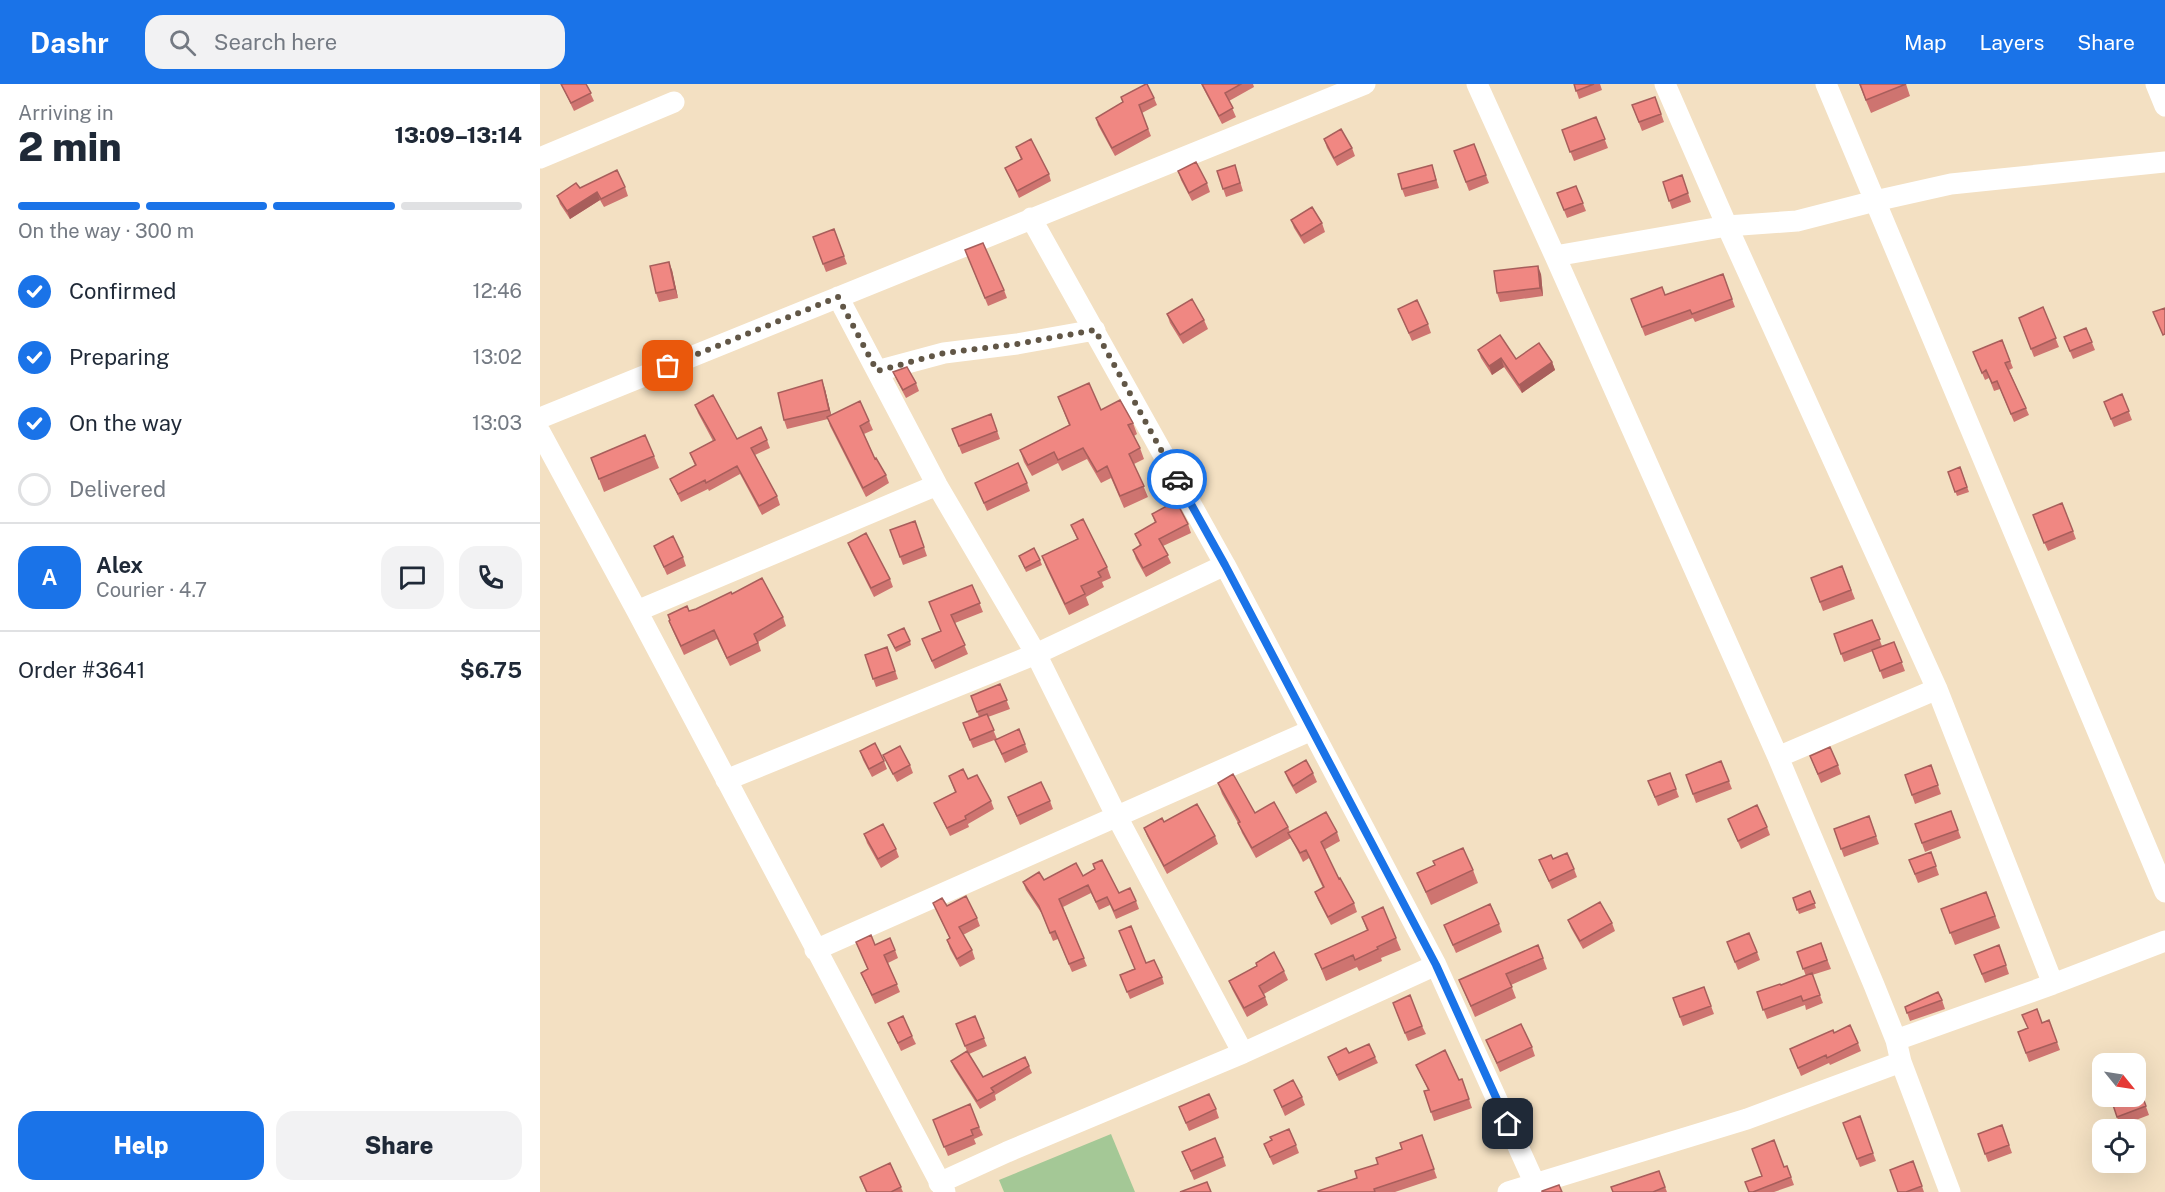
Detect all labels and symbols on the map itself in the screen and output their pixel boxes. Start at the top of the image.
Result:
pin [642,340,693,391]
courier [1147,449,1207,509]
north arrow [2092,1053,2146,1107]
pin [1482,1098,1533,1149]

